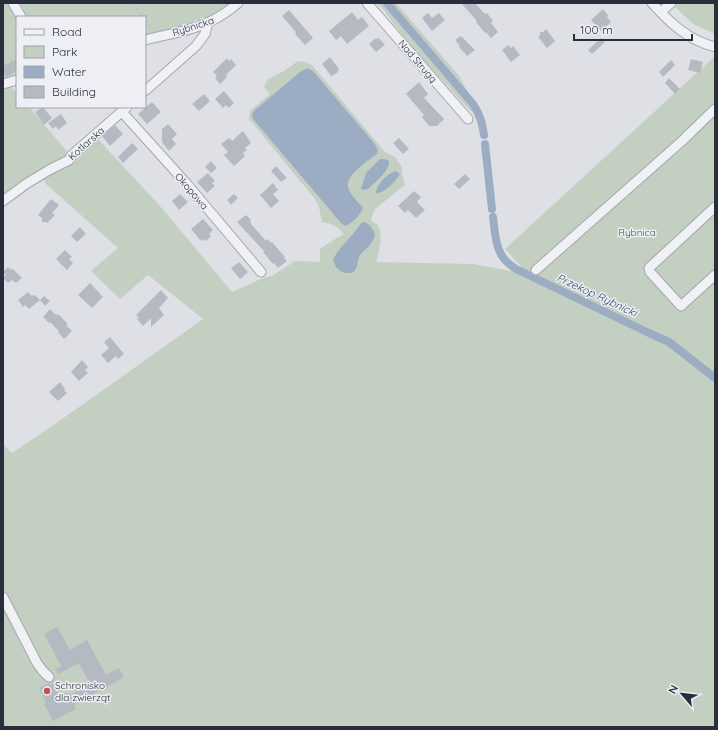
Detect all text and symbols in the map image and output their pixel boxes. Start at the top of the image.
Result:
street label: Rybnicka [171,14,216,39]
legend [16,16,146,108]
scale bar [574,16,692,42]
text: 100 m [580,22,613,37]
text: Road [52,24,82,39]
street label: Nad Strugą [395,37,440,86]
text: Park [52,44,77,59]
text: Water [52,64,87,79]
text: Building [52,84,96,99]
street label: Kotlarska [66,124,107,163]
street label: Okopowa [172,170,211,212]
park label: Rybnica [618,226,656,239]
water label: Przekop Rybnicki [555,270,641,320]
north arrow [662,674,702,714]
place label: Schronisko dla zwierząt [55,679,111,704]
text: N [665,682,681,696]
marker: Schronisko dla zwierząt [42,686,52,696]

